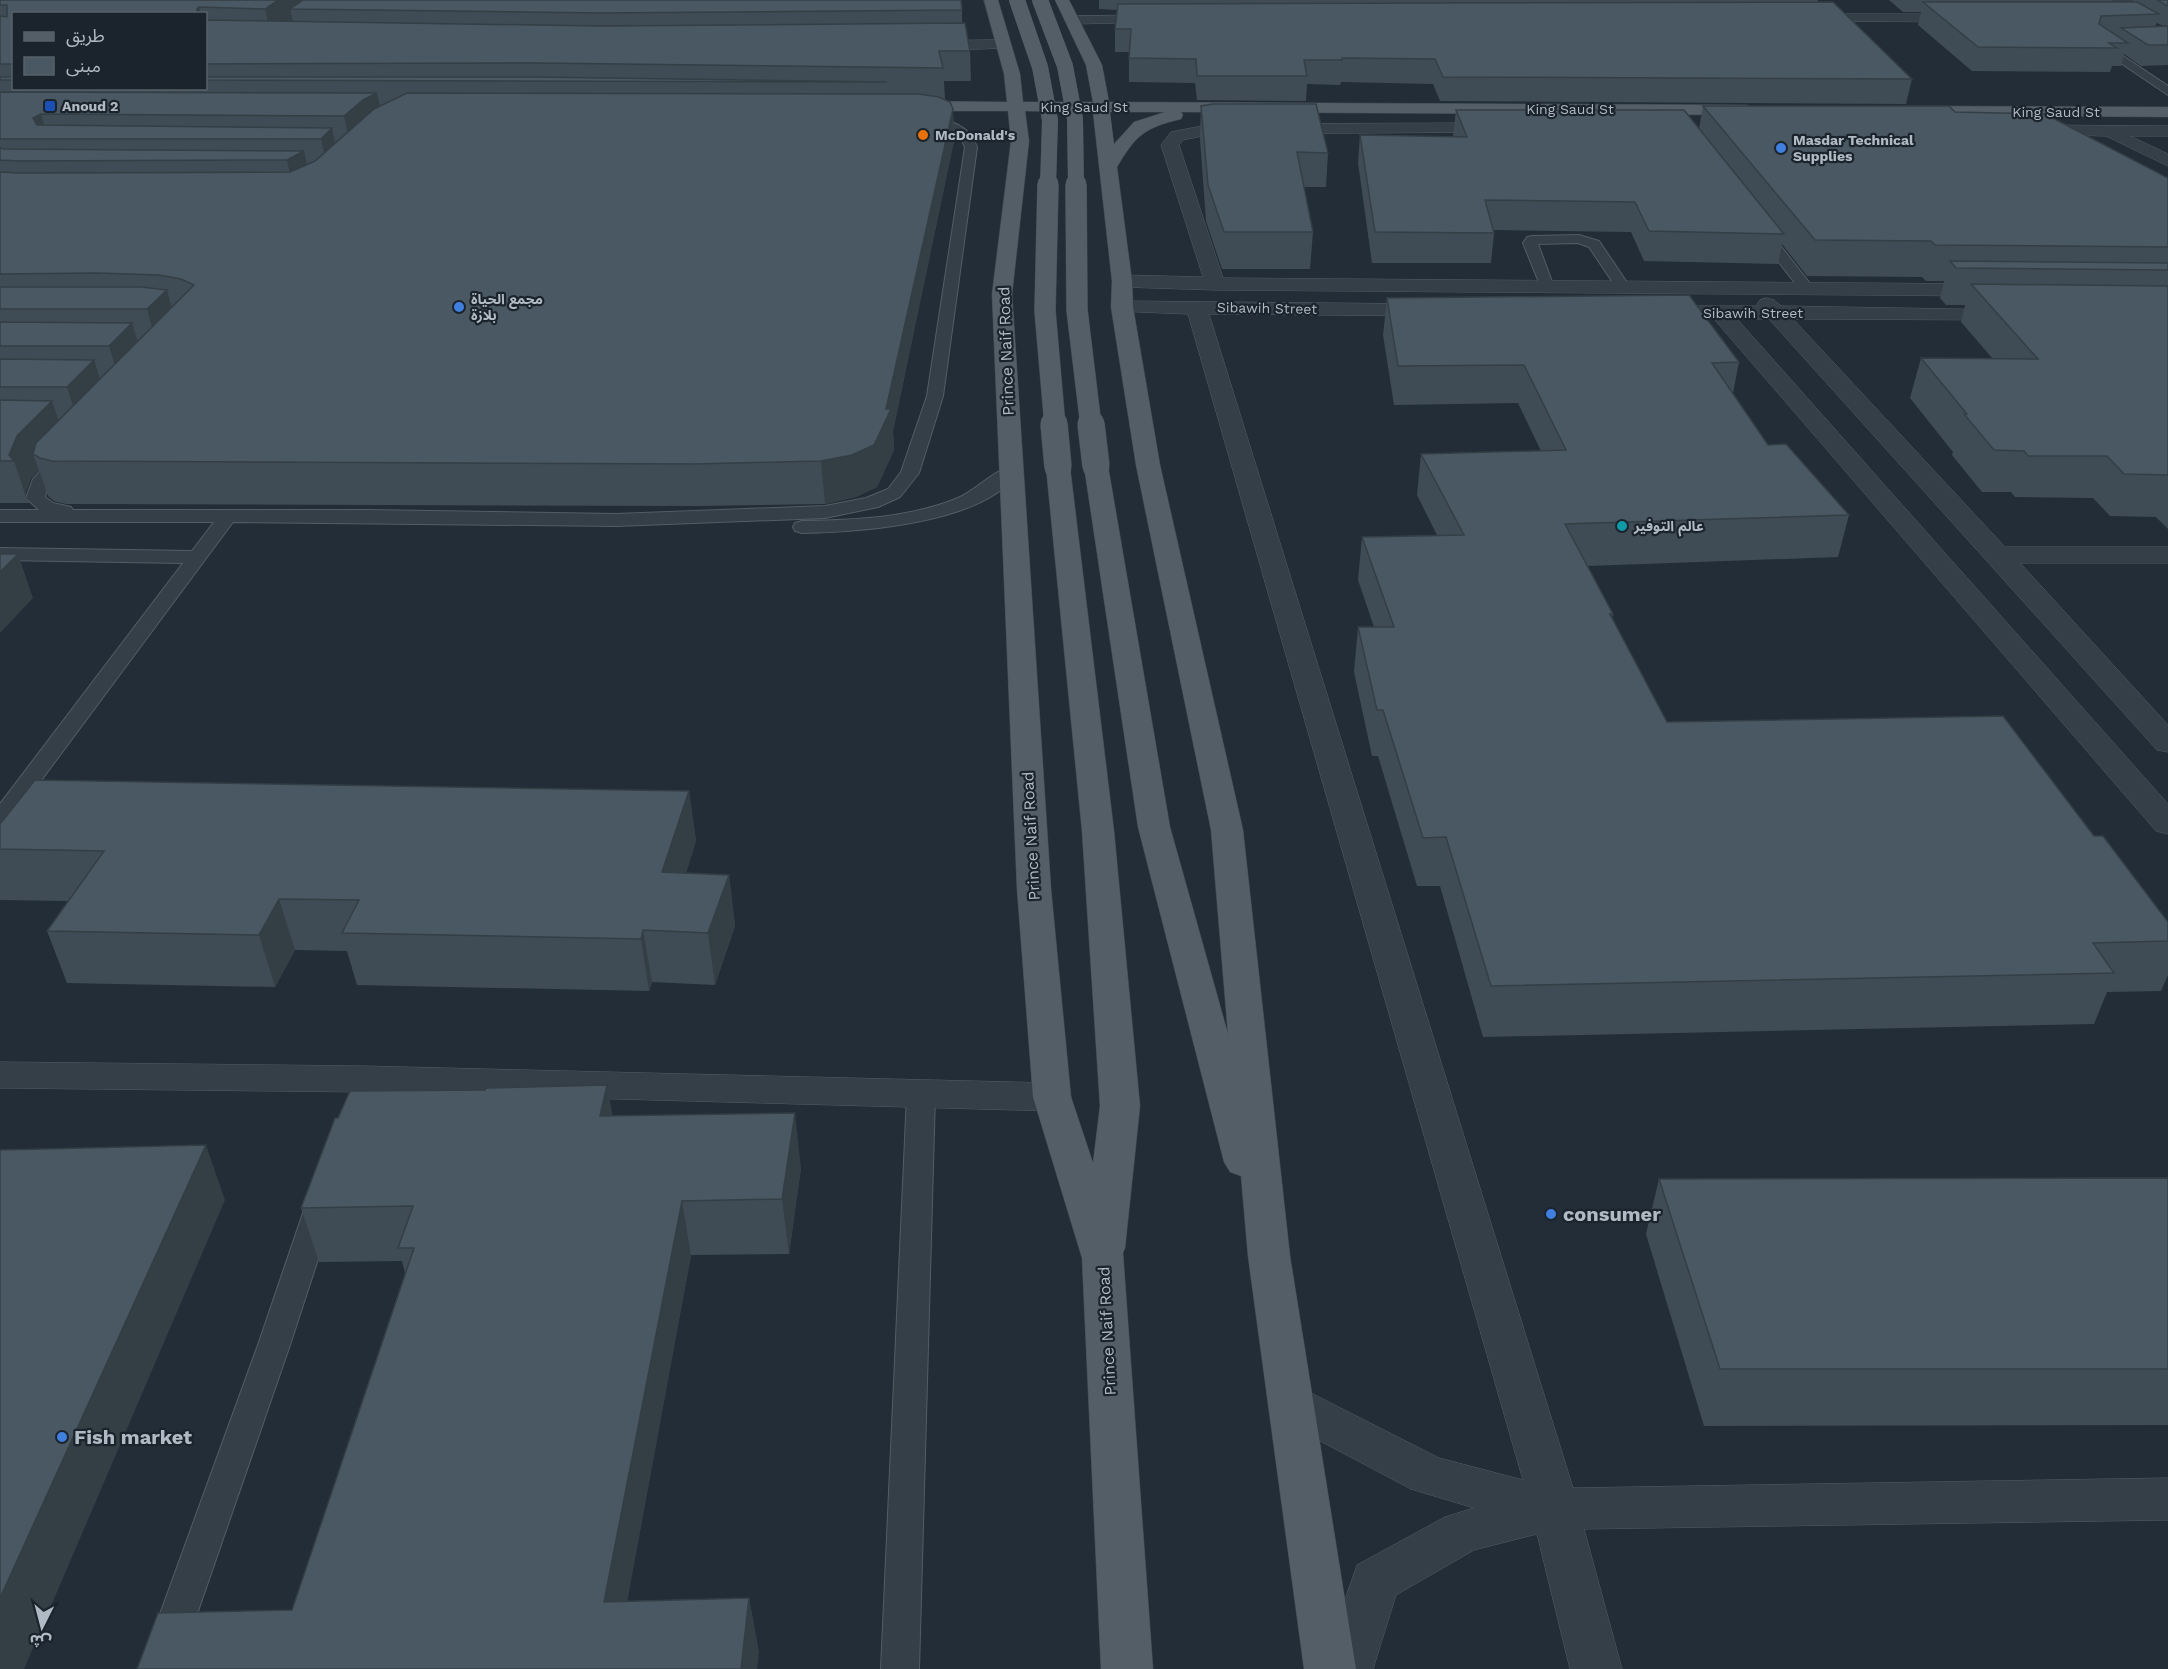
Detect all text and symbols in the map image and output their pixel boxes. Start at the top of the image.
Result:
legend [12,12,207,90]
text: طريق [66,25,105,47]
text: مبنى [66,55,101,77]
place label: Anoud 2 [62,98,118,114]
marker: Anoud 2 [43,99,57,113]
street label: King Saud St [1040,99,1128,115]
street label: King Saud St [1526,101,1614,117]
street label: King Saud St [2012,104,2100,120]
place label: McDonald's [935,127,1016,143]
marker: McDonald's [916,128,930,142]
place label: Masdar Technical Supplies [1793,132,1914,164]
marker: Masdar Technical Supplies [1774,141,1788,155]
street label: Prince Naif Road [994,286,1018,416]
place label: مجمع الحياة بلازة [471,291,543,324]
street label: Sibawih Street [1217,299,1317,317]
marker: مجمع الحياة بلازة [452,300,466,314]
street label: Sibawih Street [1703,305,1803,321]
place label: عالم التوفير [1633,518,1704,537]
marker: عالم التوفير [1615,519,1629,533]
street label: Prince Naif Road [1018,771,1044,901]
place label: consumer [1563,1202,1661,1226]
marker: consumer [1544,1207,1558,1221]
street label: Prince Naif Road [1094,1266,1120,1396]
place label: Fish market [74,1425,192,1449]
marker: Fish market [55,1430,69,1444]
north arrow [12,1597,72,1657]
text: ش [29,1631,52,1652]

